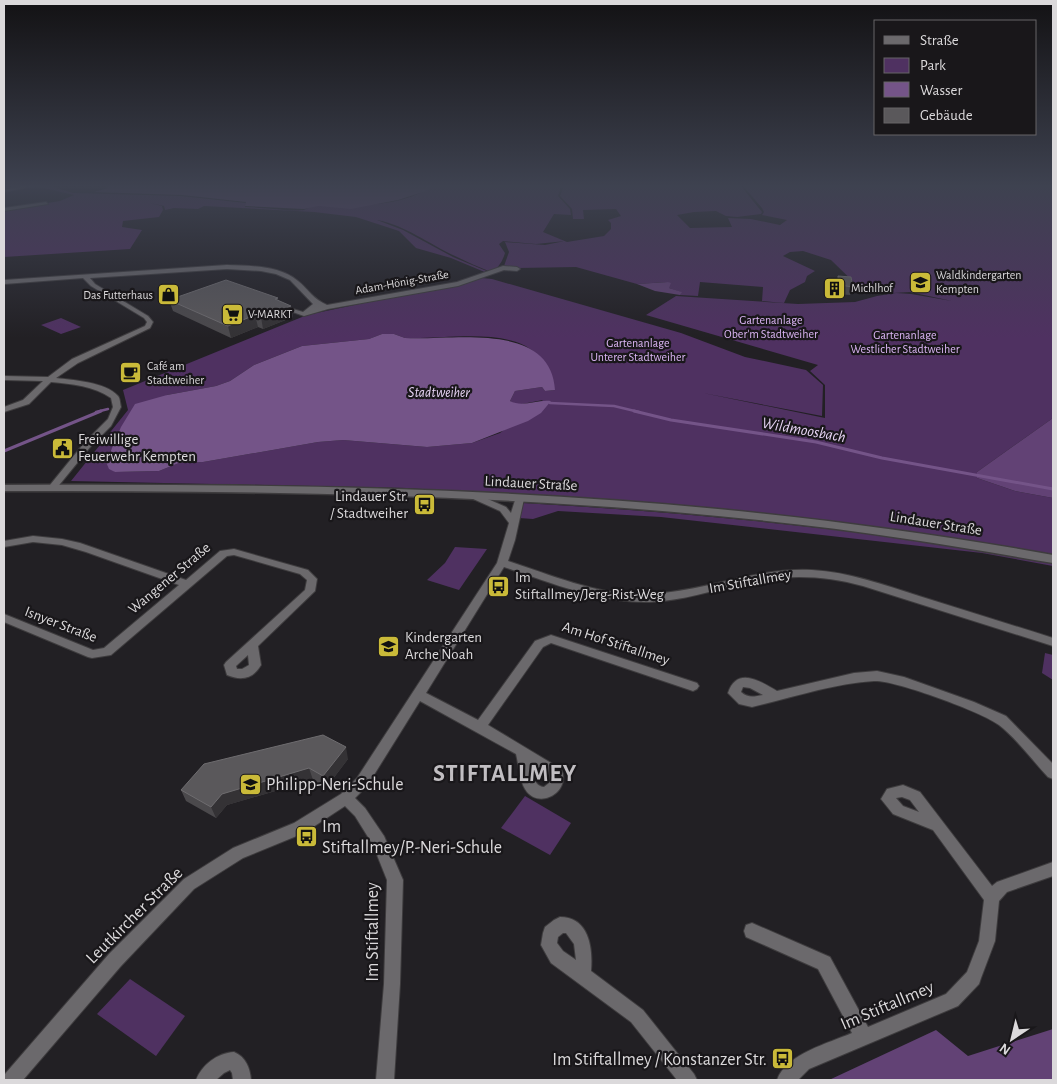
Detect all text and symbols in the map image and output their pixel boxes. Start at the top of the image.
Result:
legend [874,20,1037,135]
text: Straße [920,33,959,48]
text: Park [920,58,946,73]
text: Wasser [920,83,963,98]
text: Gebäude [920,108,973,123]
street label: Adam-Hönig-Straße [354,268,450,296]
place label: Waldkindergarten Kempten [936,269,1021,295]
school or university icon: Waldkindergarten Kempten [908,270,932,294]
building icon: Michlhof [823,276,847,300]
place label: Michlhof [851,282,894,294]
shop icon: Das Futterhaus [157,283,181,307]
place label: Das Futterhaus [83,289,153,301]
supermarket icon: V-MARKT [220,302,244,326]
place label: V-MARKT [248,308,293,320]
park label: Gartenanlage Ober'm Stadtweiher [724,314,818,340]
park label: Gartenanlage Westlicher Stadtweiher [850,329,960,355]
park label: Gartenanlage Unterer Stadtweiher [591,337,686,363]
place label: Café am Stadtweiher [147,360,204,386]
cafe icon: Café am Stadtweiher [119,361,143,385]
water label: Stadtweiher [408,386,470,400]
water label: Wildmoosbach [761,415,847,445]
place label: Freiwillige Feuerwehr Kempten [78,432,196,464]
public building icon: Freiwillige Feuerwehr Kempten [50,436,74,460]
street label: Lindauer Straße [484,474,578,493]
place label: Lindauer Str. / Stadtweiher [330,489,408,521]
bus stop icon: Lindauer Str. / Stadtweiher [412,493,436,517]
street label: Lindauer Straße [889,509,983,538]
street label: Wangener Straße [125,540,213,617]
street label: Im Stiftallmey [708,567,793,596]
place label: Im Stiftallmey/Jerg-Rist-Weg [515,570,664,602]
bus stop icon: Im Stiftallmey/Jerg-Rist-Weg [487,574,511,598]
street label: Isnyer Straße [23,604,99,645]
street label: Am Hof Stiftallmey [560,619,672,668]
place label: Kindergarten Arche Noah [405,630,482,662]
school or university icon: Kindergarten Arche Noah [377,634,401,658]
district label: STIFTALLMEY [433,762,577,786]
school or university icon: Philipp-Neri-Schule [238,772,262,796]
place label: Philipp-Neri-Schule [266,776,403,794]
place label: Im Stiftallmey/P.-Neri-Schule [322,818,502,857]
bus stop icon: Im Stiftallmey/P.-Neri-Schule [294,824,318,848]
street label: Leutkircher Straße [83,864,187,968]
street label: Im Stiftallmey [364,882,382,982]
street label: Im Stiftallmey [838,978,937,1034]
north arrow [987,1014,1037,1064]
text: N [997,1040,1013,1057]
bus stop icon: Im Stiftallmey / Konstanzer Str. [771,1047,795,1071]
place label: Im Stiftallmey / Konstanzer Str. [552,1051,767,1069]

